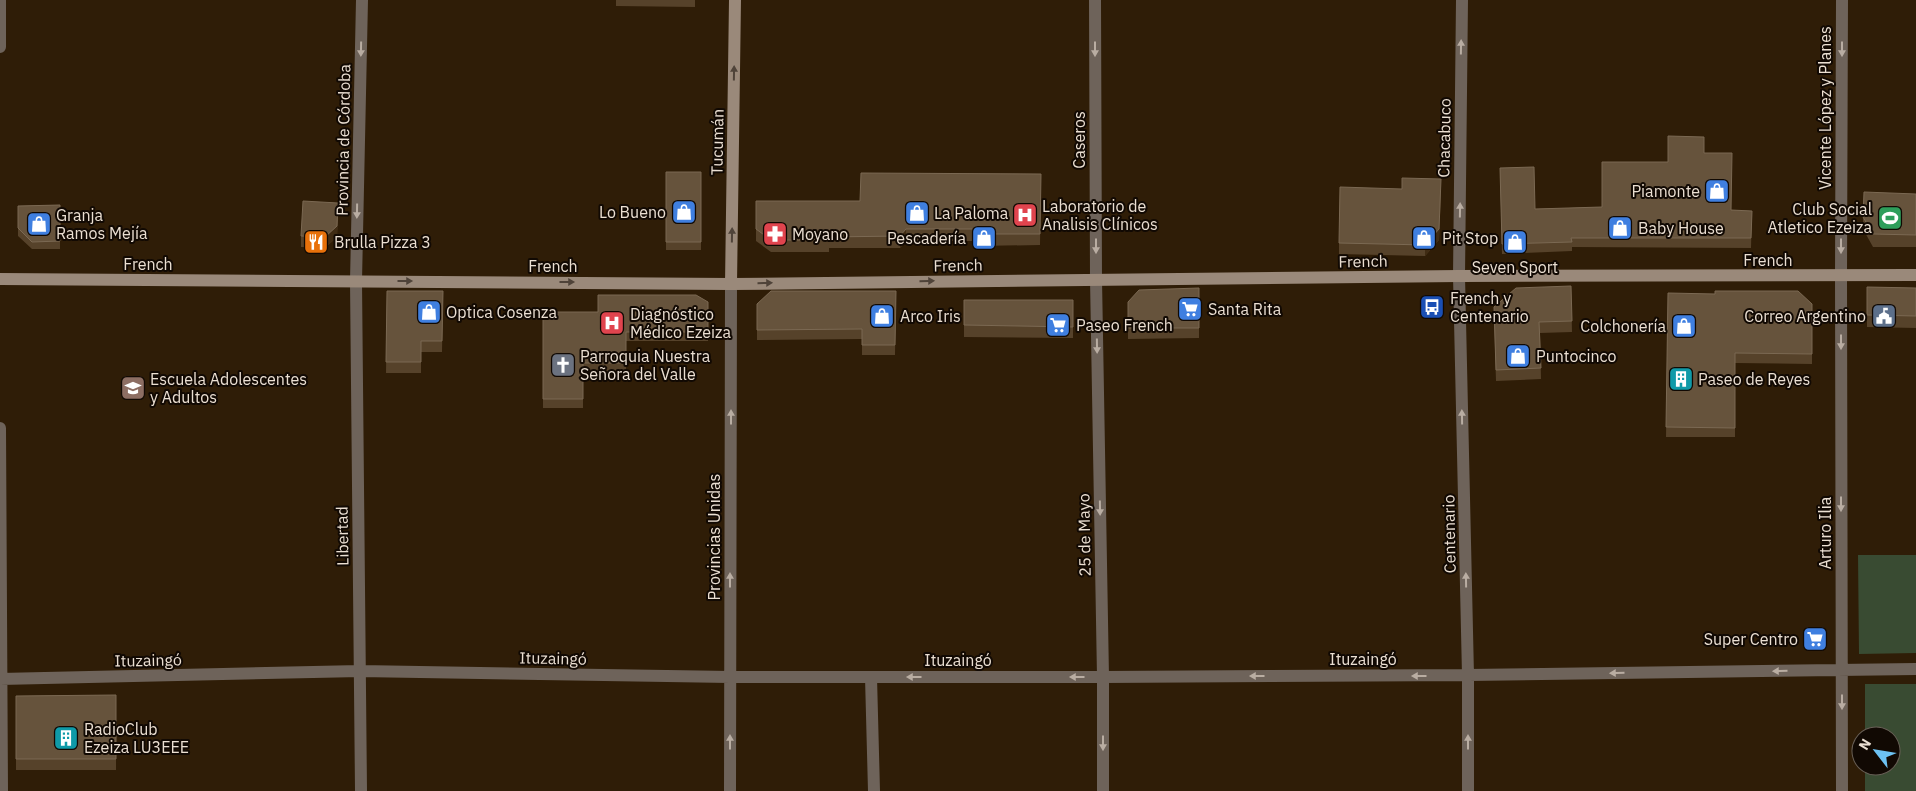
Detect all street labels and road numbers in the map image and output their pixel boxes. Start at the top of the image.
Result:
street label: Vicente López y Planes [1815,26,1835,190]
street label: Provincia de Córdoba [332,63,354,216]
street label: Chacabuco [1433,98,1455,178]
street label: Tucumán [706,109,728,175]
street label: Caseros [1069,111,1089,169]
street label: French [1743,250,1793,270]
street label: French [1338,251,1388,271]
street label: French [123,254,173,274]
street label: French [933,255,983,275]
street label: French [528,256,578,276]
street label: Provincias Unidas [704,474,724,600]
street label: 25 de Mayo [1073,493,1095,577]
street label: Centenario [1438,494,1460,573]
street label: Arturo Ilia [1815,496,1835,569]
street label: Libertad [331,506,353,566]
street label: Ituzaingó [519,647,587,669]
street label: Ituzaingó [114,649,182,671]
street label: Ituzaingó [1329,649,1397,669]
street label: Ituzaingó [924,650,992,670]

